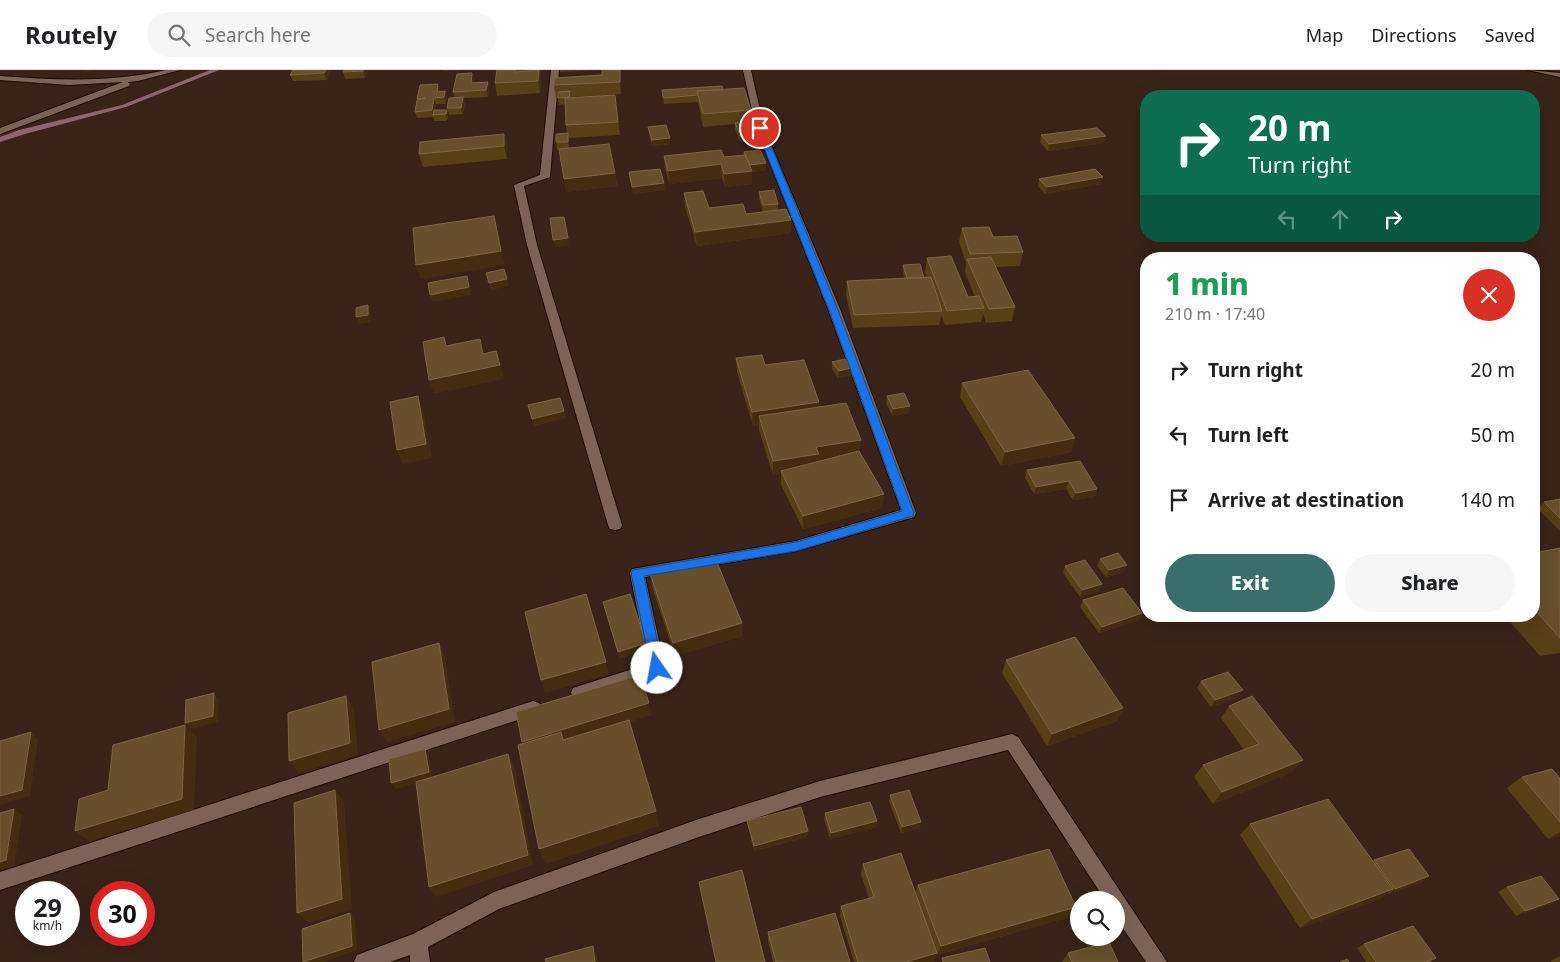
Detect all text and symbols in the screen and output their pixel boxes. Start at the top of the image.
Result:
search box [147,12,497,57]
text: Routely [25,18,117,51]
icon: search [165,21,193,49]
text: Search here [205,22,311,48]
text: Map [1306,23,1343,47]
text: Directions [1371,23,1457,47]
text: Saved [1485,23,1535,47]
text: 20 m [1248,104,1331,151]
pin [739,107,781,149]
icon: right [1165,110,1230,175]
icon: arrive [746,114,774,142]
text: Turn right [1248,149,1351,179]
icon: left [1273,205,1301,233]
icon: ahead [1326,205,1354,233]
icon: right [1379,205,1407,233]
text: 1 min [1165,263,1249,304]
button: close [1463,269,1515,321]
text: 210 m · 17:40 [1165,303,1265,325]
icon: right [1165,356,1193,384]
text: Turn right [1208,357,1303,383]
text: 20 m [1471,357,1515,383]
icon: left [1165,421,1193,449]
text: Turn left [1208,422,1289,448]
text: 50 m [1471,422,1515,448]
icon: arrive [1165,486,1193,514]
text: Arrive at destination [1208,487,1404,513]
text: 140 m [1460,487,1515,513]
button: Exit [1165,554,1335,612]
button: Share [1345,554,1515,612]
position arrow [630,641,682,693]
speed limit sign: 30 [90,881,155,946]
text: 29 [33,890,62,924]
map controls [1070,891,1125,946]
button: search [1070,891,1125,946]
text: km/h [33,917,62,934]

